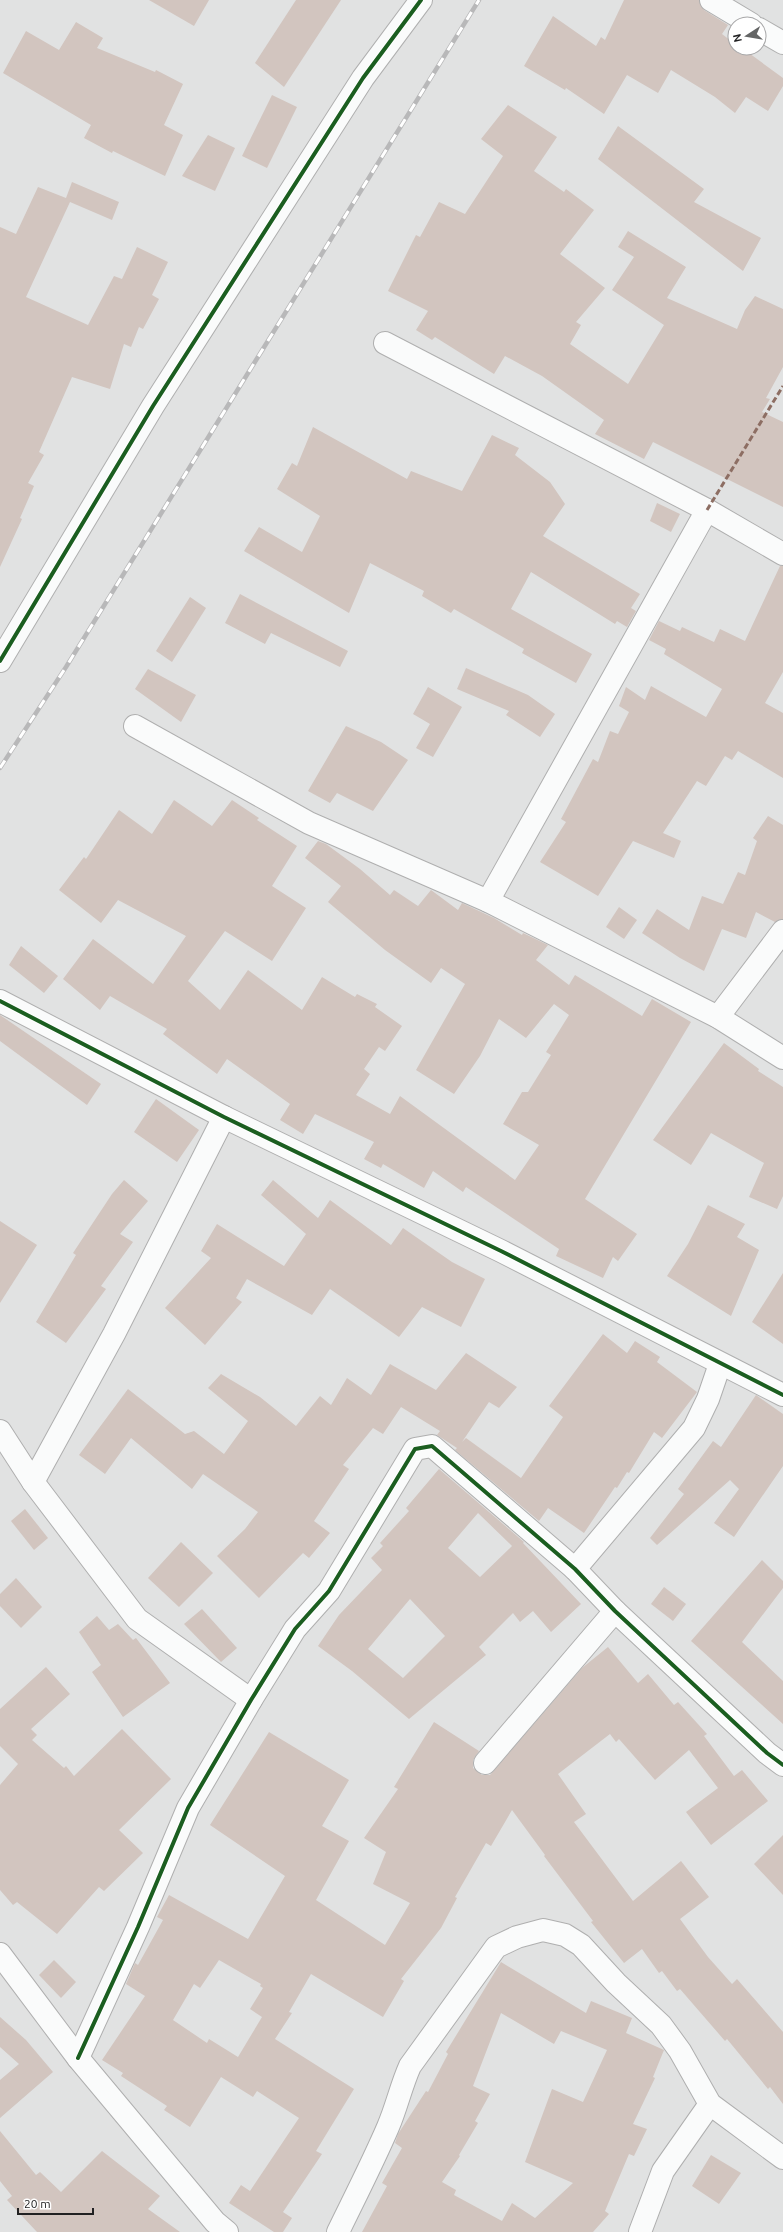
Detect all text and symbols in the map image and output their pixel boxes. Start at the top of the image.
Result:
north arrow [727,16,767,56]
text: N [730,33,744,43]
scale bar [18,2190,93,2216]
text: 20 m [24,2197,51,2210]

